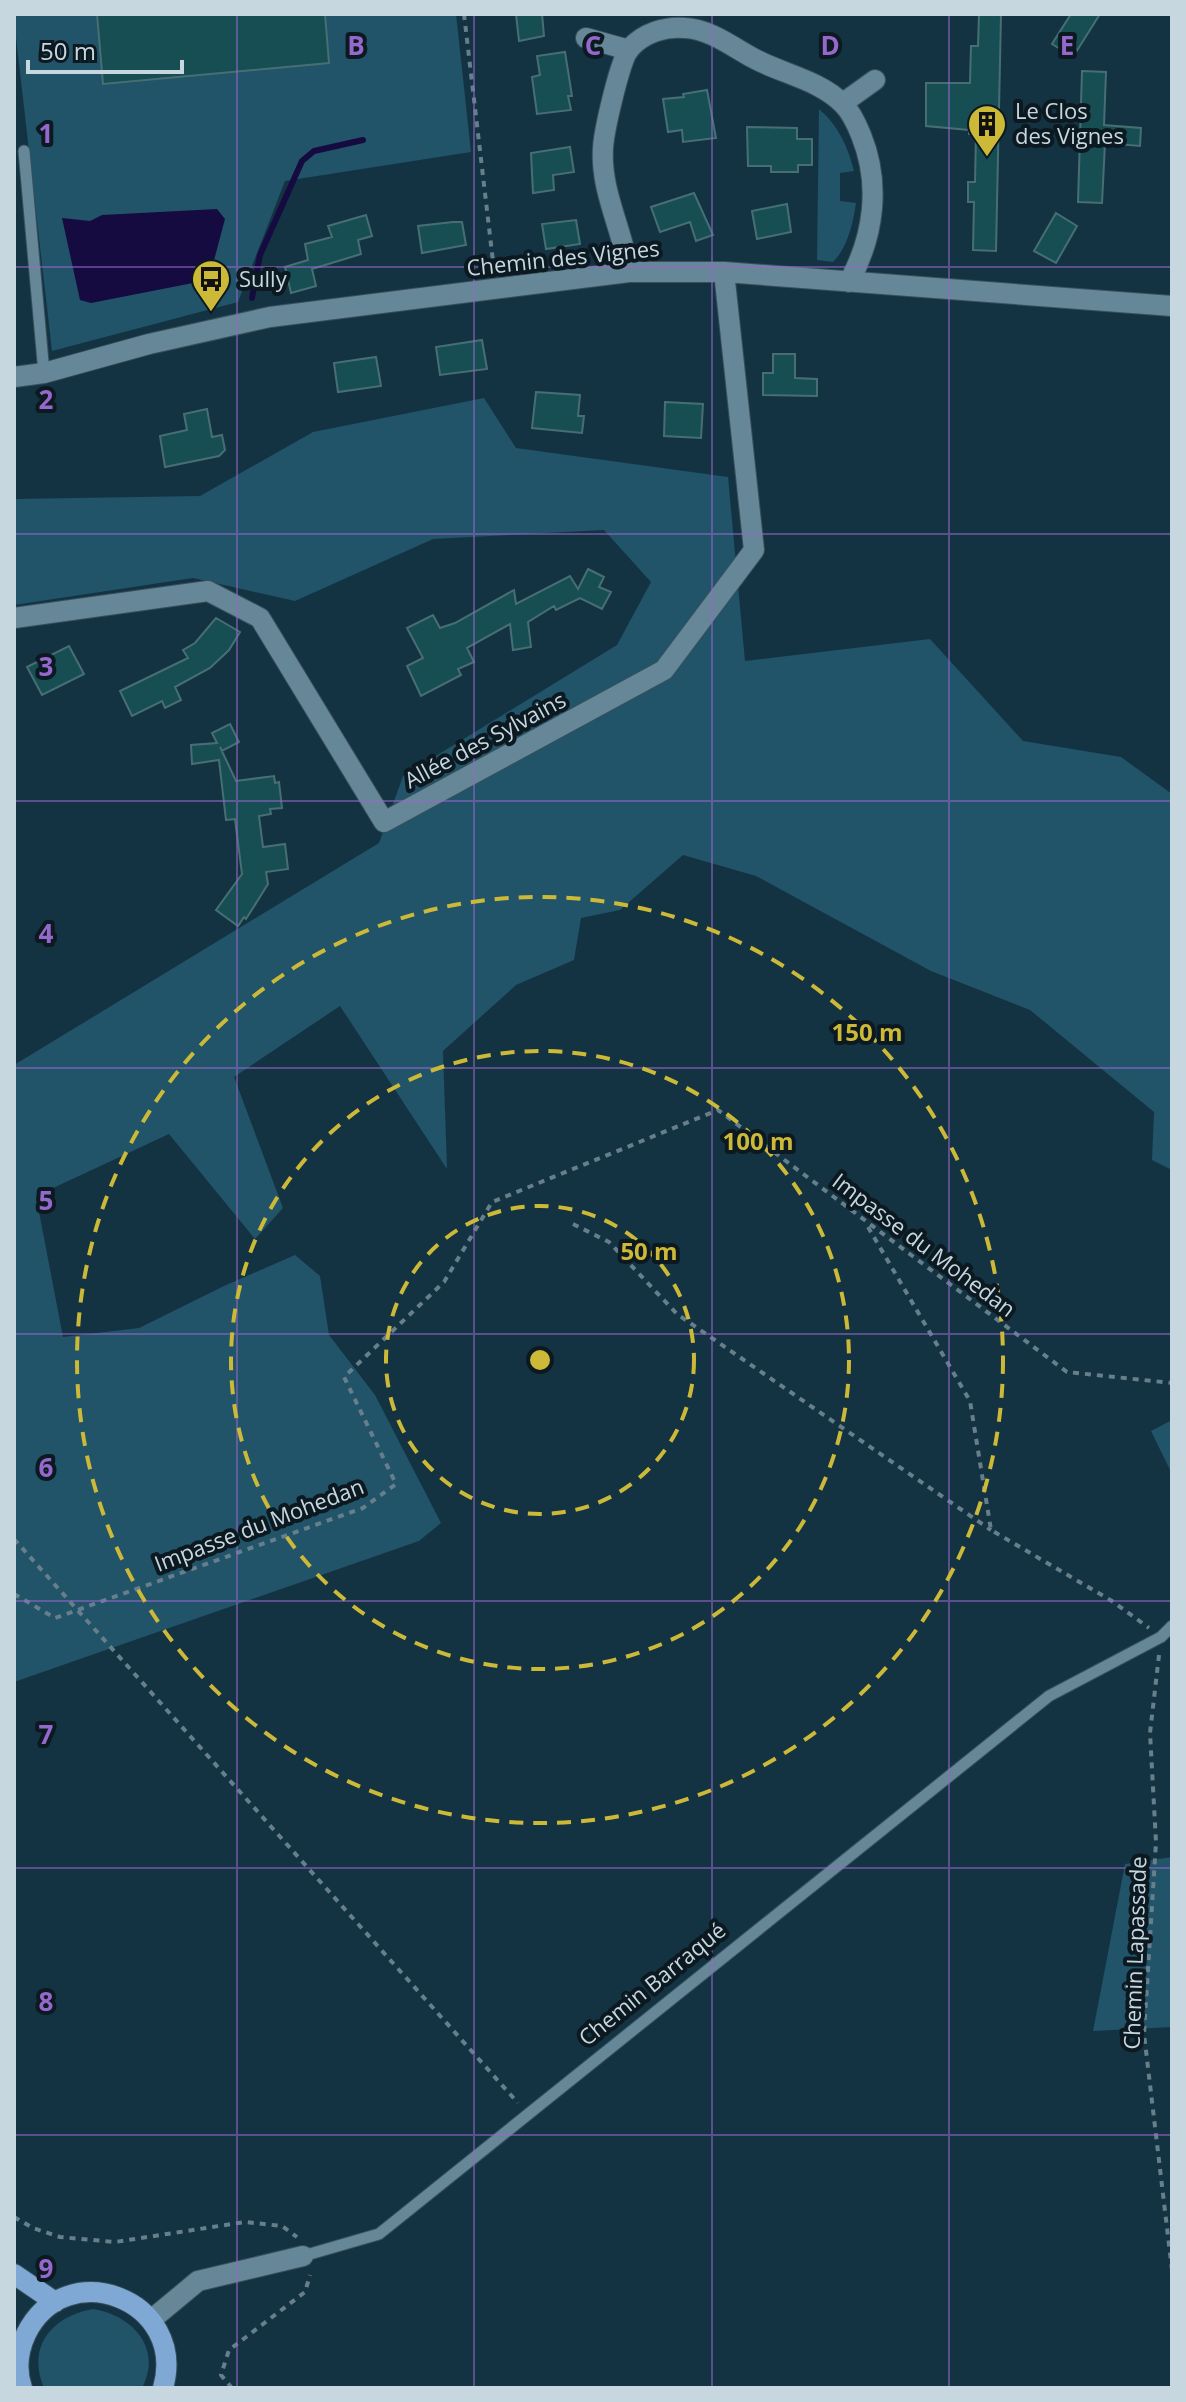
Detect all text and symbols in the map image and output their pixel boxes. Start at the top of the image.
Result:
scale bar [28,24,182,74]
text: B [347,27,365,63]
text: C [585,27,601,63]
text: D [820,27,840,63]
text: E [1060,27,1074,63]
text: 50 m [40,34,96,67]
place label: Le Clos des Vignes [1015,95,1124,150]
building icon: Le Clos des Vignes [966,103,1008,158]
text: 1 [39,115,53,151]
street label: Chemin des Vignes [465,232,661,282]
bus stop icon: Sully [190,258,232,313]
place label: Sully [239,263,288,293]
text: 2 [39,381,54,417]
text: 3 [39,648,53,684]
street label: Allée des Sylvains [399,684,571,794]
text: 4 [39,915,54,951]
text: 150 m [832,1015,902,1048]
text: 100 m [723,1124,793,1157]
street label: Impasse du Mohedan [827,1165,1022,1323]
text: 5 [39,1182,53,1218]
text: 50 m [620,1234,678,1267]
centre of rings [526,1346,554,1374]
text: 6 [39,1449,54,1485]
street label: Impasse du Mohedan [150,1470,368,1578]
text: 7 [39,1716,54,1752]
street label: Chemin Lapassade [1116,1856,1152,2050]
street label: Chemin Barraqué [572,1915,731,2052]
text: 8 [39,1983,53,2019]
text: 9 [39,2250,53,2286]

